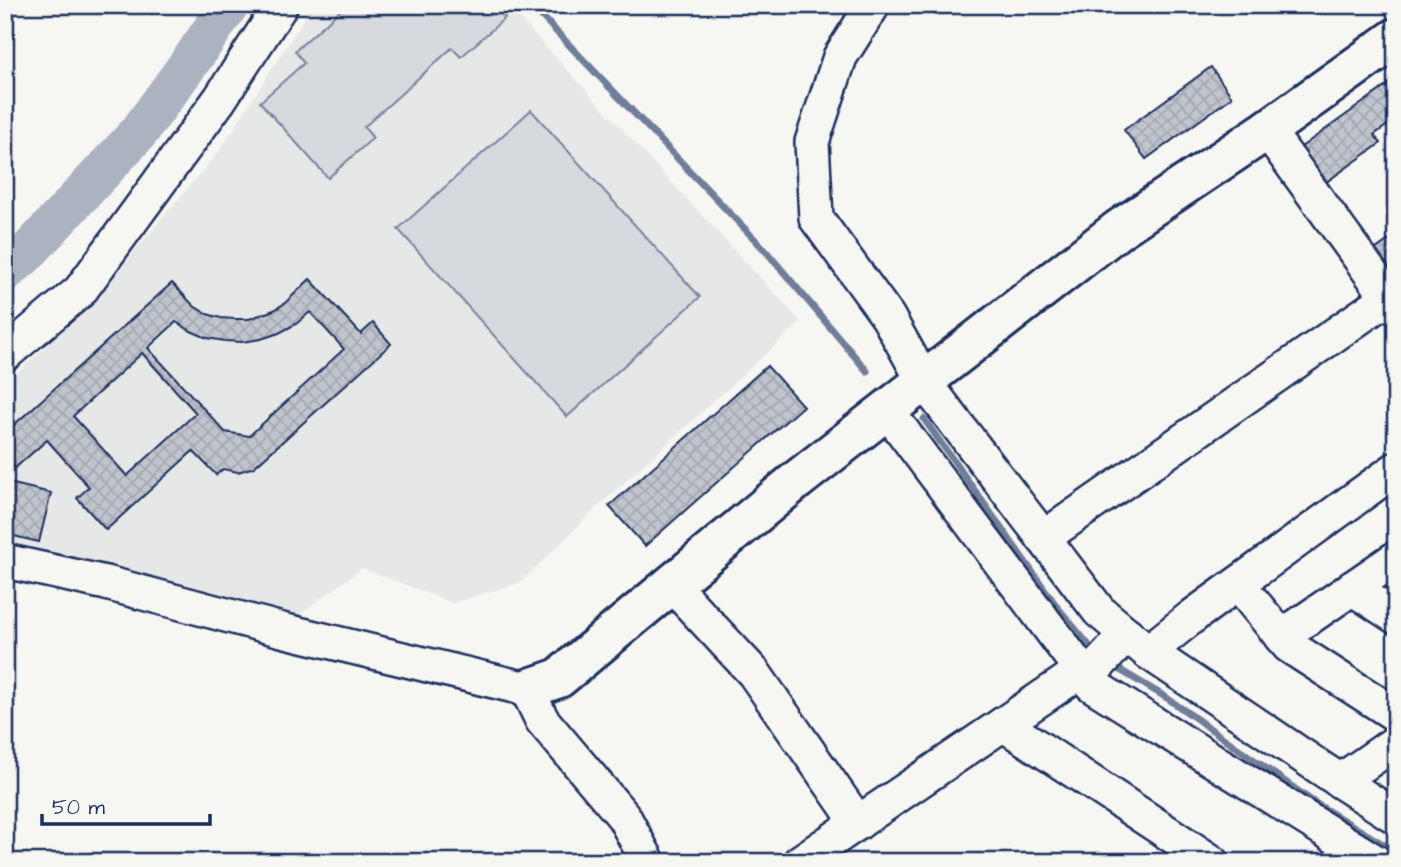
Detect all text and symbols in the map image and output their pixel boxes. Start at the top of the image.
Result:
scale bar [42,783,210,827]
text: 50 m [52,793,106,822]

